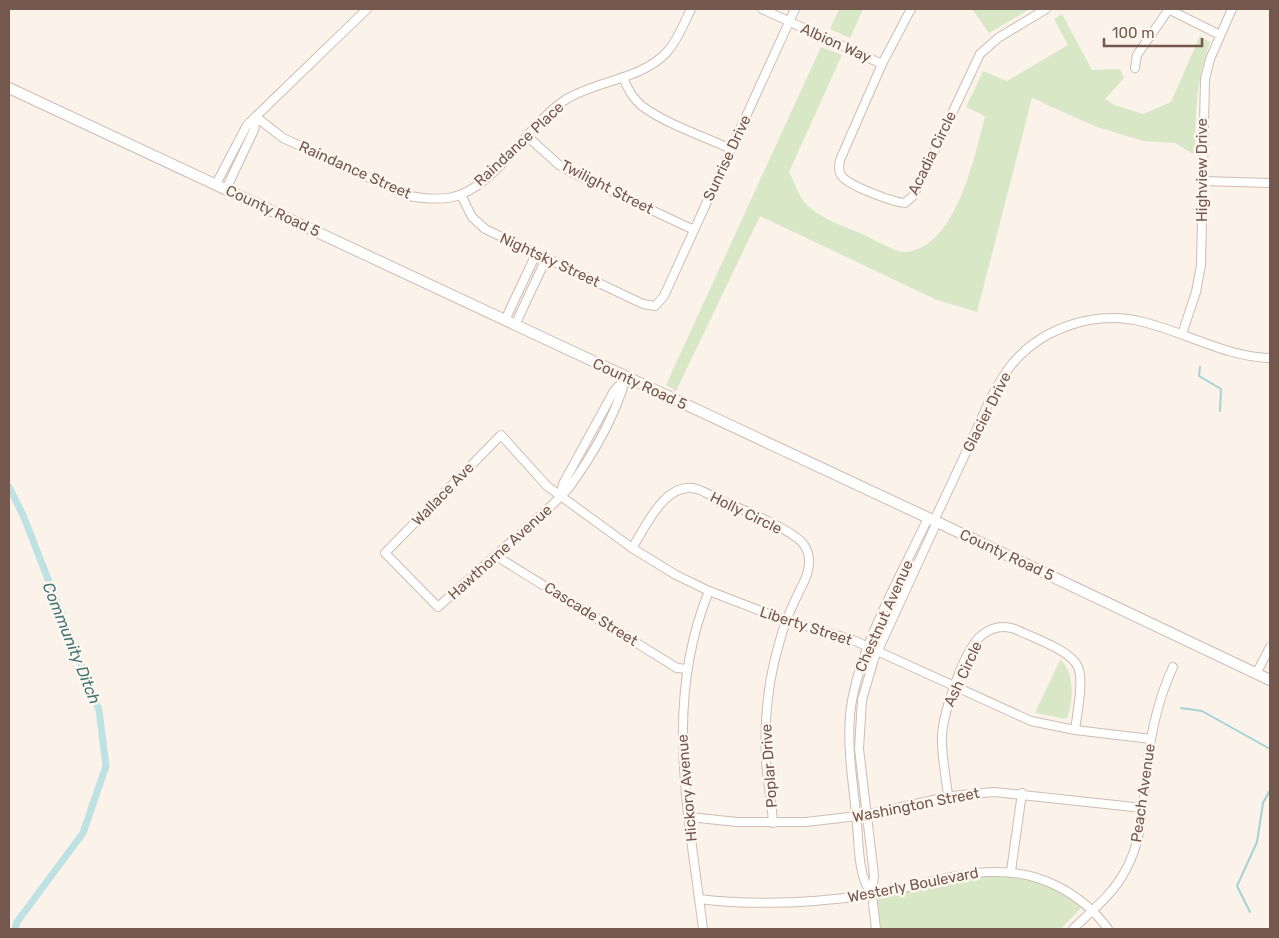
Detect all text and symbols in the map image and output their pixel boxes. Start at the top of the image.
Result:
scale bar [1104,15,1202,47]
street label: Albion Way [798,19,874,67]
text: 100 m [1112,24,1154,42]
street label: Raindance Place [471,98,567,190]
street label: Acadia Circle [904,108,960,198]
street label: Sunrise Drive [699,112,755,204]
street label: Highview Drive [1193,118,1211,222]
street label: Raindance Street [296,137,414,203]
street label: Twilight Street [558,156,656,218]
street label: County Road 5 [223,181,323,241]
street label: Nightsky Street [497,229,603,291]
street label: County Road 5 [590,354,690,414]
street label: Glacier Drive [959,369,1015,455]
street label: Wallace Ave [408,458,478,530]
street label: Holly Circle [707,488,785,538]
street label: Hawthorne Avenue [444,501,556,603]
street label: County Road 5 [957,525,1057,585]
street label: Chestnut Avenue [851,557,917,675]
street label: Cascade Street [541,578,641,650]
water label: Community Ditch [38,579,105,707]
street label: Liberty Street [758,603,855,649]
street label: Ash Circle [940,638,986,710]
street label: Poplar Drive [757,723,781,809]
street label: Hickory Avenue [673,733,701,843]
street label: Peach Avenue [1127,743,1159,843]
street label: Washington Street [851,784,981,826]
street label: Westerly Boulevard [846,863,980,907]

